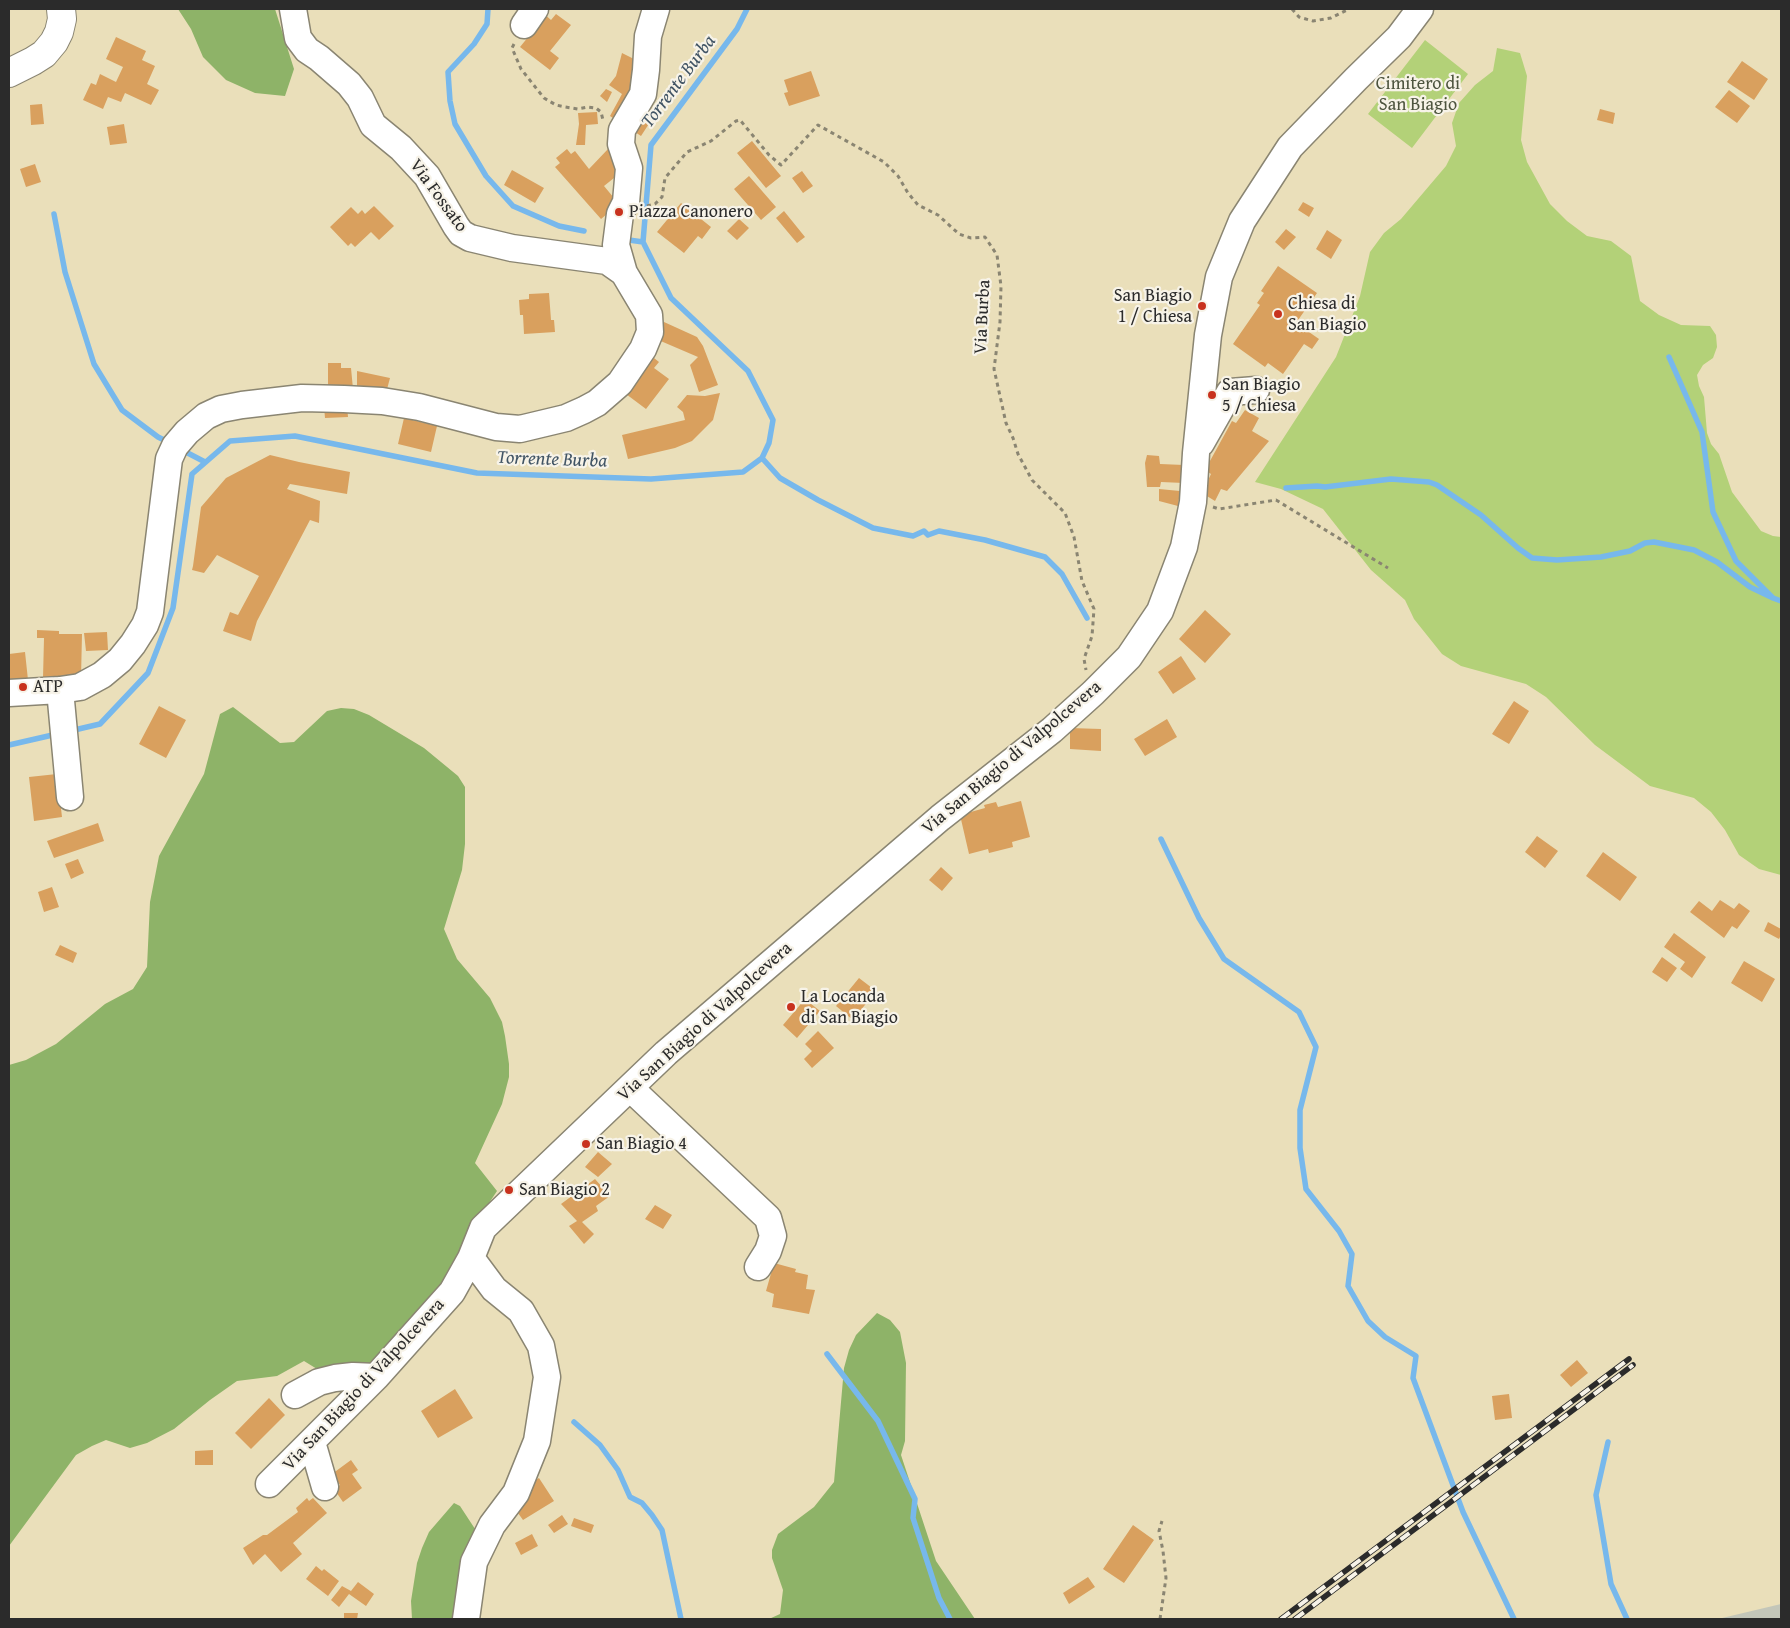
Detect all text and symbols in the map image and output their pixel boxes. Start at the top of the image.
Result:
water label: Torrente Burba [637,31,721,133]
park label: Cimitero di San Biagio [1376,73,1460,116]
street label: Via Fossato [404,155,472,237]
place label: Piazza Canonero [629,201,753,223]
marker: Piazza Canonero [613,206,625,218]
street label: Via Burba [970,279,996,355]
place label: San Biagio 1 / Chiesa [1114,285,1192,328]
place label: Chiesa di San Biagio [1288,293,1366,336]
marker: San Biagio 1 / Chiesa [1196,300,1208,312]
marker: Chiesa di San Biagio [1272,308,1284,320]
place label: San Biagio 5 / Chiesa [1222,374,1300,416]
marker: San Biagio 5 / Chiesa [1206,389,1218,401]
water label: Torrente Burba [497,447,607,473]
place label: ATP [33,676,63,698]
street label: Via San Biagio di Valpolcevera [918,677,1106,839]
marker: ATP [17,681,29,693]
street label: Via San Biagio di Valpolcevera [613,938,797,1106]
place label: La Locanda di San Biagio [801,986,898,1028]
marker: La Locanda di San Biagio [785,1001,797,1013]
place label: San Biagio 4 [596,1133,687,1155]
marker: San Biagio 4 [580,1138,592,1150]
place label: San Biagio 2 [519,1179,610,1201]
marker: San Biagio 2 [503,1184,515,1196]
street label: Via San Biagio di Valpolcevera [278,1294,450,1476]

